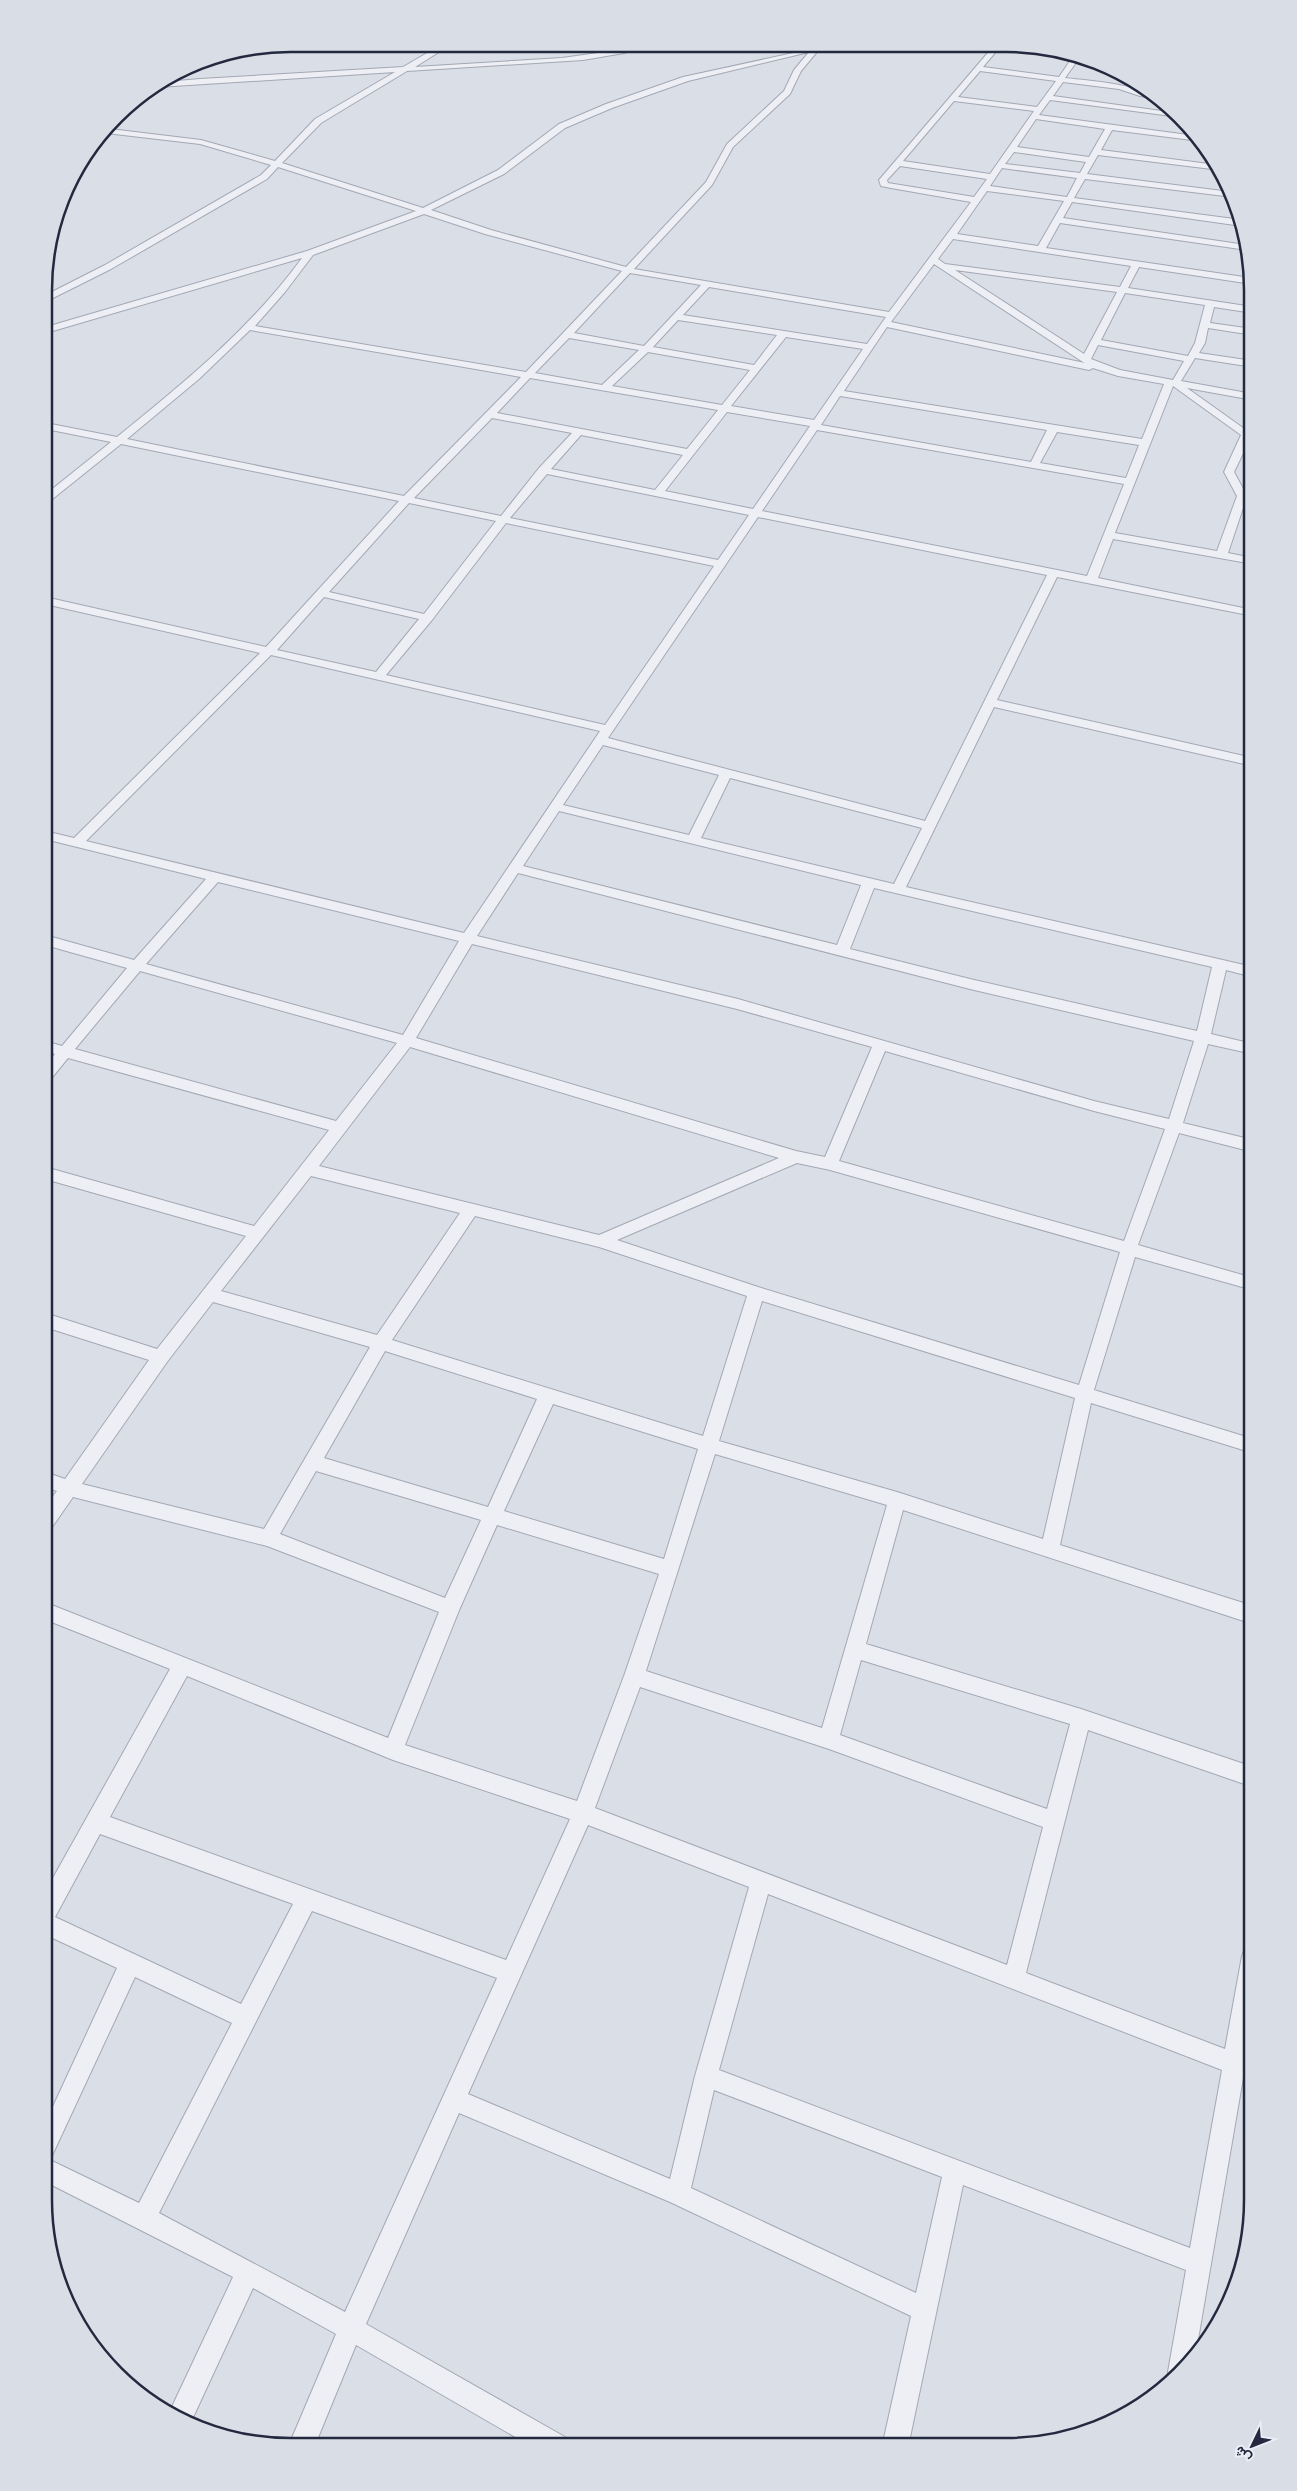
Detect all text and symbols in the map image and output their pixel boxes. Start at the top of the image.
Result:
north arrow [1227,2421,1277,2471]
text: ش [1230,2442,1255,2467]

